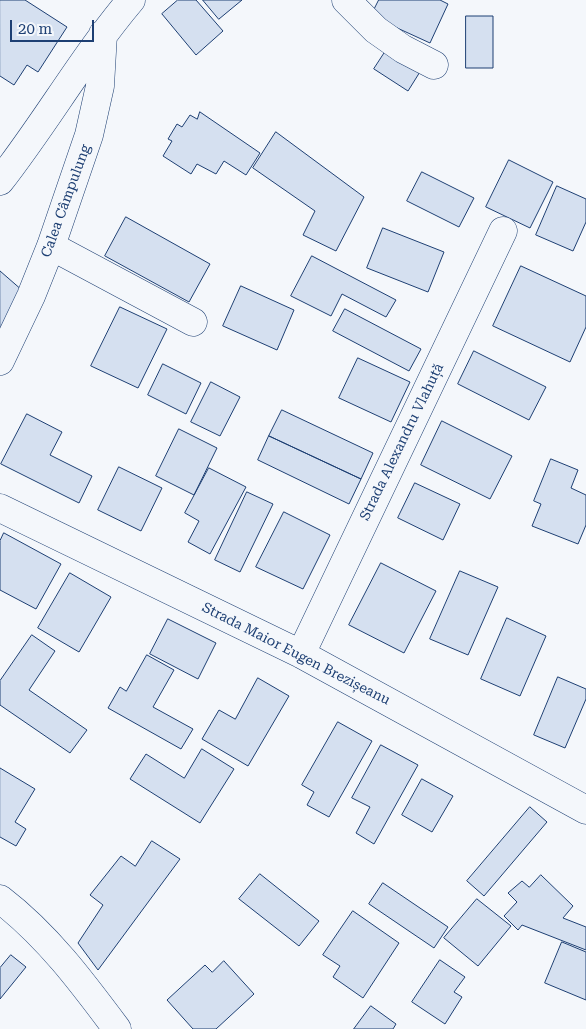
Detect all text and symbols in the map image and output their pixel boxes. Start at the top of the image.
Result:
scale bar [12,10,96,42]
text: 20 m [18,20,52,38]
street label: Calea Câmpulung [38,142,94,260]
street label: Strada Alexandru Vlahuță [357,361,447,523]
street label: Strada Maior Eugen Brezișeanu [199,599,393,709]

